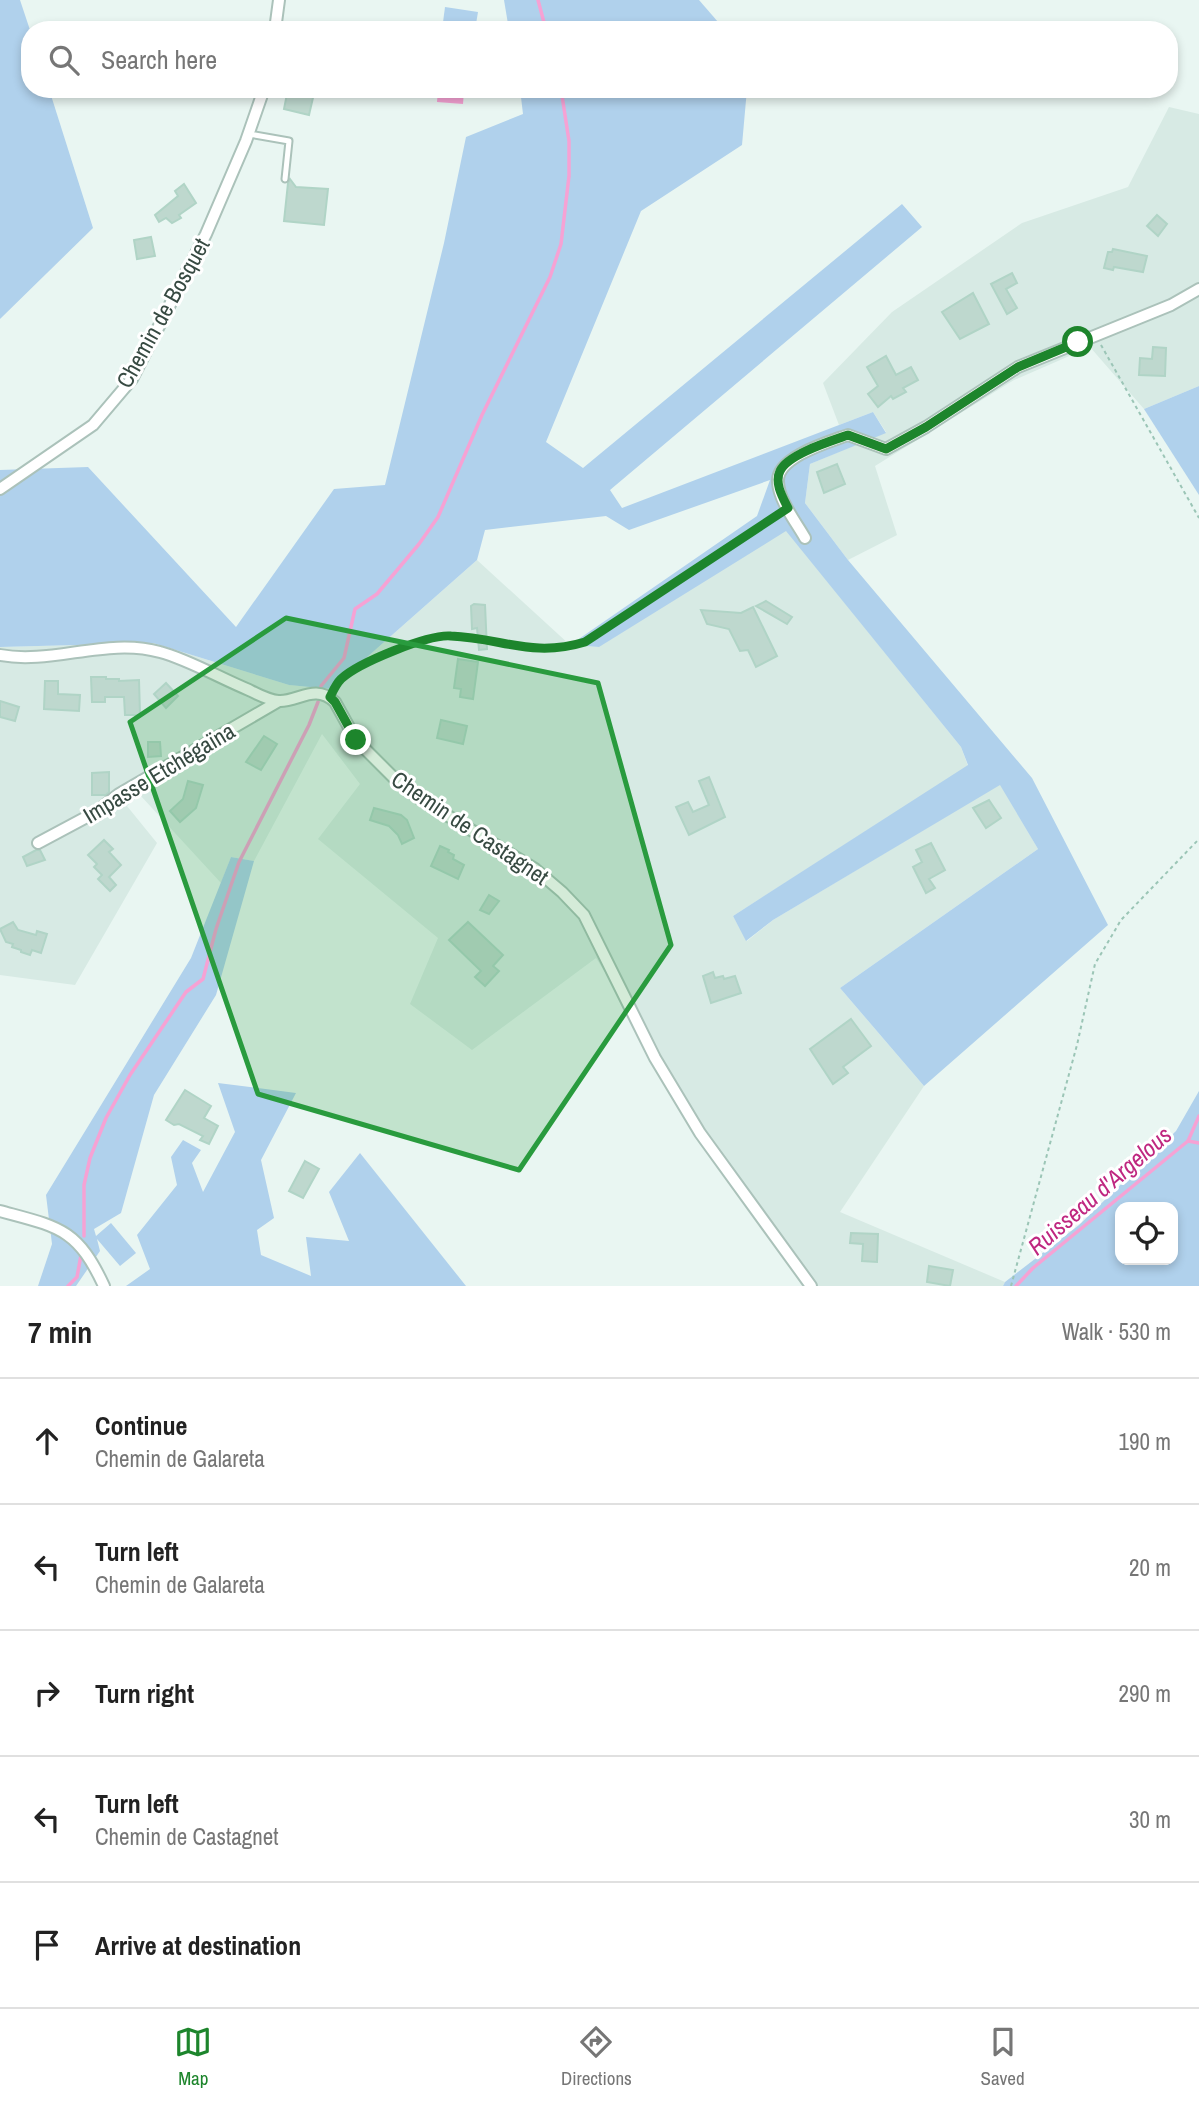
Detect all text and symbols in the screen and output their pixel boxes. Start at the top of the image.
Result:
search box [21,21,1178,98]
icon: search [45,41,83,79]
text: Search here [101,42,217,77]
street label: Chemin de Bosquet [109,232,217,393]
route start [1062,326,1093,357]
street label: Impasse Etchégaïna [77,715,241,830]
route end [340,724,371,755]
street label: Chemin de Castagnet [386,763,555,892]
water label: Ruisseau d'Argelous [1021,1119,1178,1262]
map controls [1115,1202,1178,1265]
button: locate [1115,1202,1178,1265]
text: 7 min [28,1312,92,1352]
text: Walk · 530 m [1062,1316,1171,1347]
text: Continue [95,1408,187,1443]
icon: ahead [28,1422,66,1460]
text: 190 m [1119,1426,1171,1457]
text: Chemin de Galareta [95,1443,265,1474]
text: Turn left [95,1534,179,1569]
icon: left [28,1548,66,1586]
text: 20 m [1129,1552,1171,1583]
text: Chemin de Galareta [95,1569,265,1600]
icon: right [28,1674,66,1712]
text: Turn right [95,1676,194,1711]
text: 290 m [1119,1678,1171,1709]
text: Turn left [95,1786,179,1821]
icon: left [28,1800,66,1838]
text: 30 m [1129,1804,1171,1835]
text: Chemin de Castagnet [95,1821,278,1852]
icon: arrive [28,1926,66,1964]
text: Arrive at destination [95,1928,301,1963]
tab: Map [174,2023,212,2091]
tab: Directions [561,2023,632,2091]
tab: Saved [981,2023,1025,2091]

